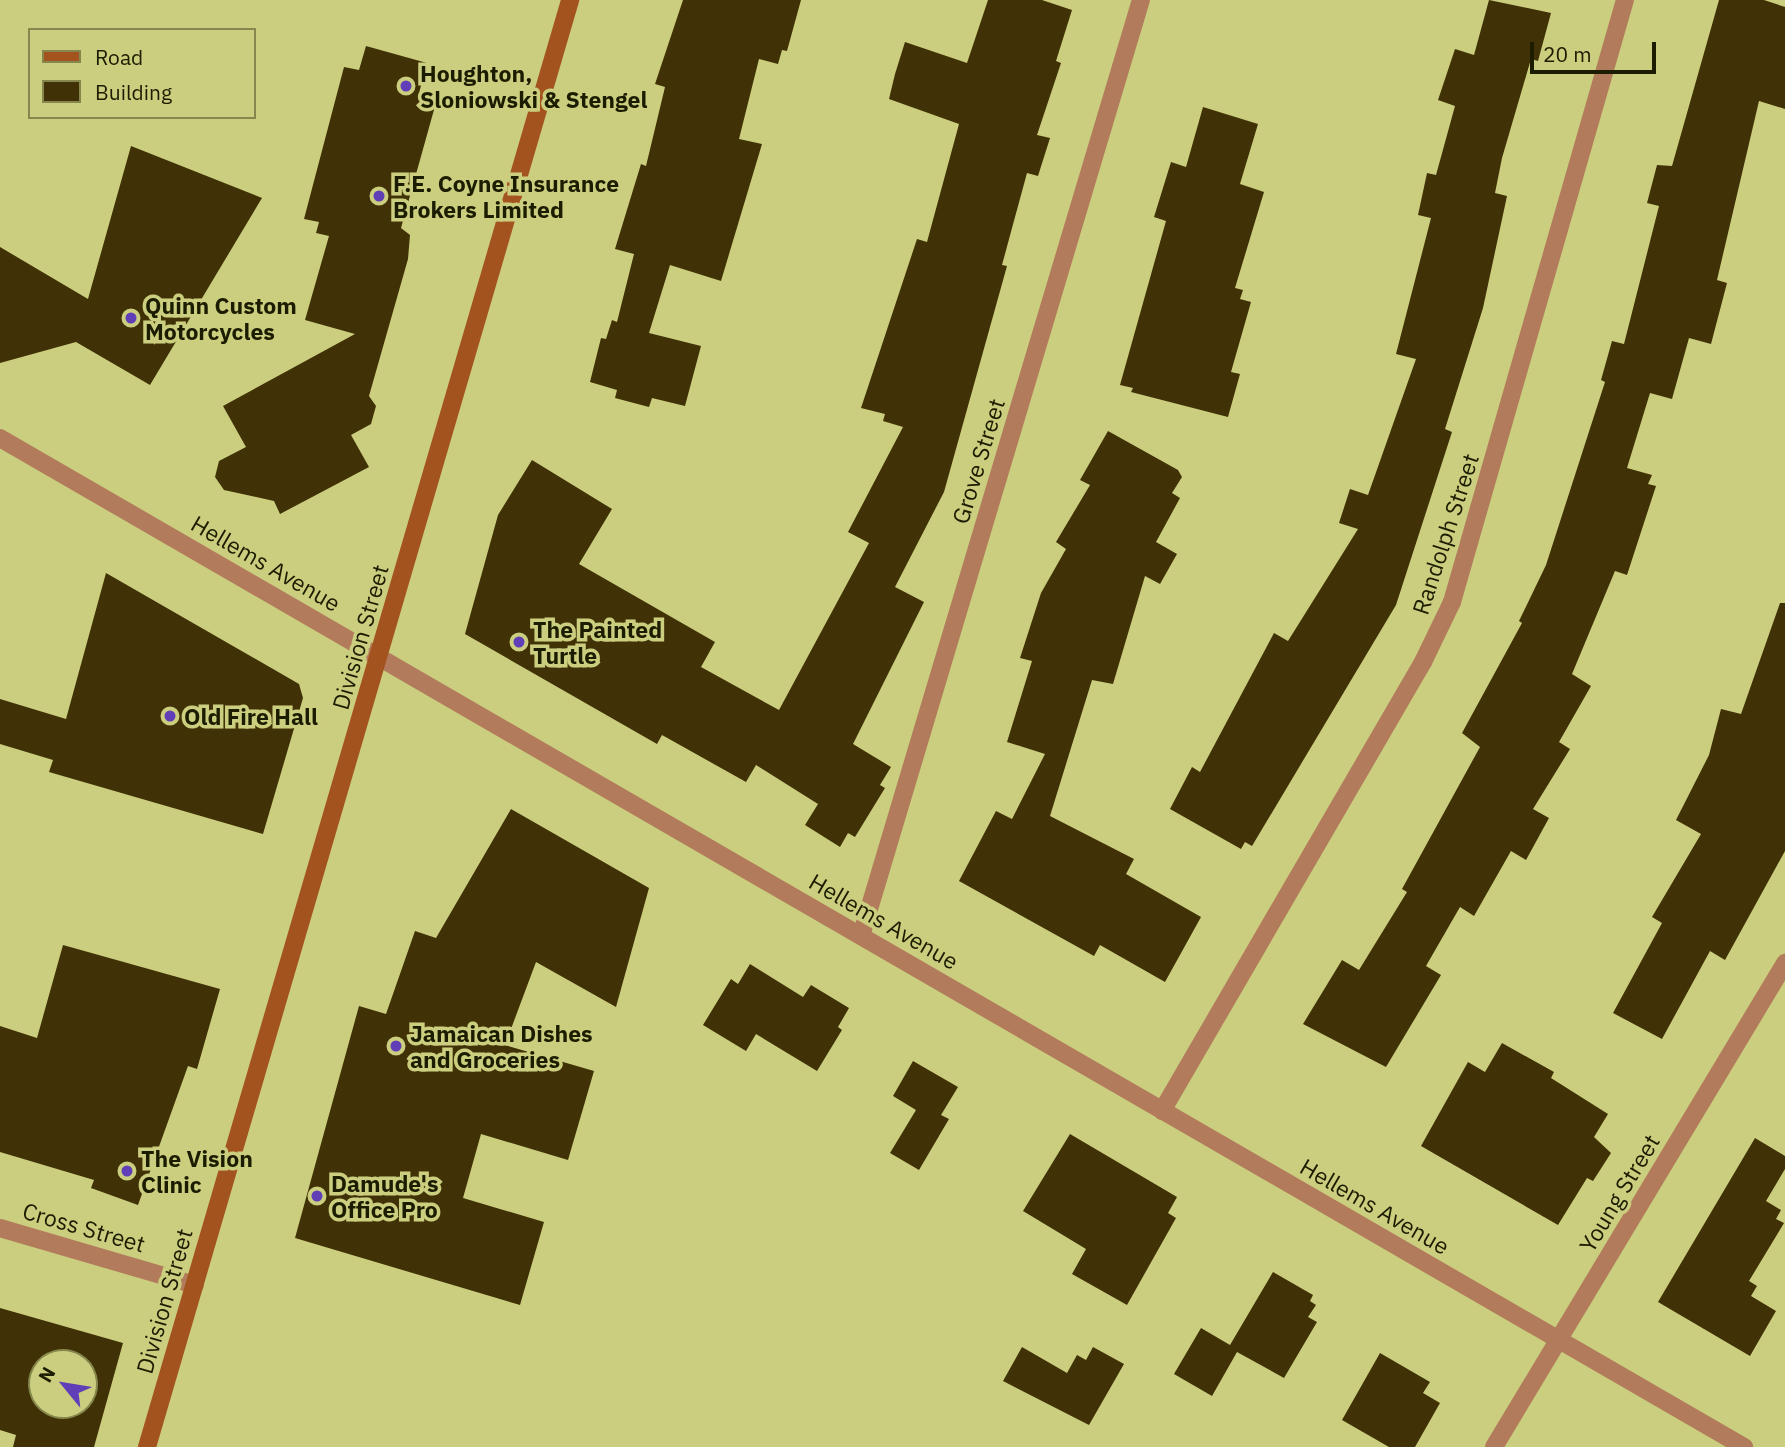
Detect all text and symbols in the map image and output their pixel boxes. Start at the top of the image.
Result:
legend [28,28,256,119]
scale bar [1533,28,1659,72]
text: 20 m [1543,40,1592,68]
text: Road [95,43,143,71]
place label: Houghton, Sloniowski & Stengel [420,59,647,113]
text: Building [95,78,172,106]
marker: Houghton, Sloniowski & Stengel [398,78,414,94]
place label: F.E. Coyne Insurance Brokers Limited [393,169,619,223]
marker: F.E. Coyne Insurance Brokers Limited [371,188,387,204]
place label: Quinn Custom Motorcycles [145,291,297,345]
marker: Quinn Custom Motorcycles [123,310,139,326]
street label: Grove Street [946,395,1010,527]
street label: Randolph Street [1406,450,1484,618]
street label: Hellems Avenue [187,509,345,617]
street label: Division Street [326,561,394,713]
place label: The Painted Turtle [533,615,662,669]
marker: The Painted Turtle [511,634,527,650]
place label: Old Fire Hall [184,702,318,730]
marker: Old Fire Hall [162,708,178,724]
street label: Hellems Avenue [805,867,963,975]
place label: Jamaican Dishes and Groceries [410,1019,593,1073]
marker: Jamaican Dishes and Groceries [388,1038,404,1054]
street label: Young Street [1573,1129,1665,1257]
place label: The Vision Clinic [141,1144,253,1198]
street label: Hellems Avenue [1296,1152,1454,1260]
marker: The Vision Clinic [119,1163,135,1179]
place label: Damude's Office Pro [331,1169,439,1223]
marker: Damude's Office Pro [309,1188,325,1204]
street label: Cross Street [20,1196,148,1258]
street label: Division Street [130,1225,198,1377]
north arrow [28,1349,98,1419]
text: N [33,1363,60,1386]

